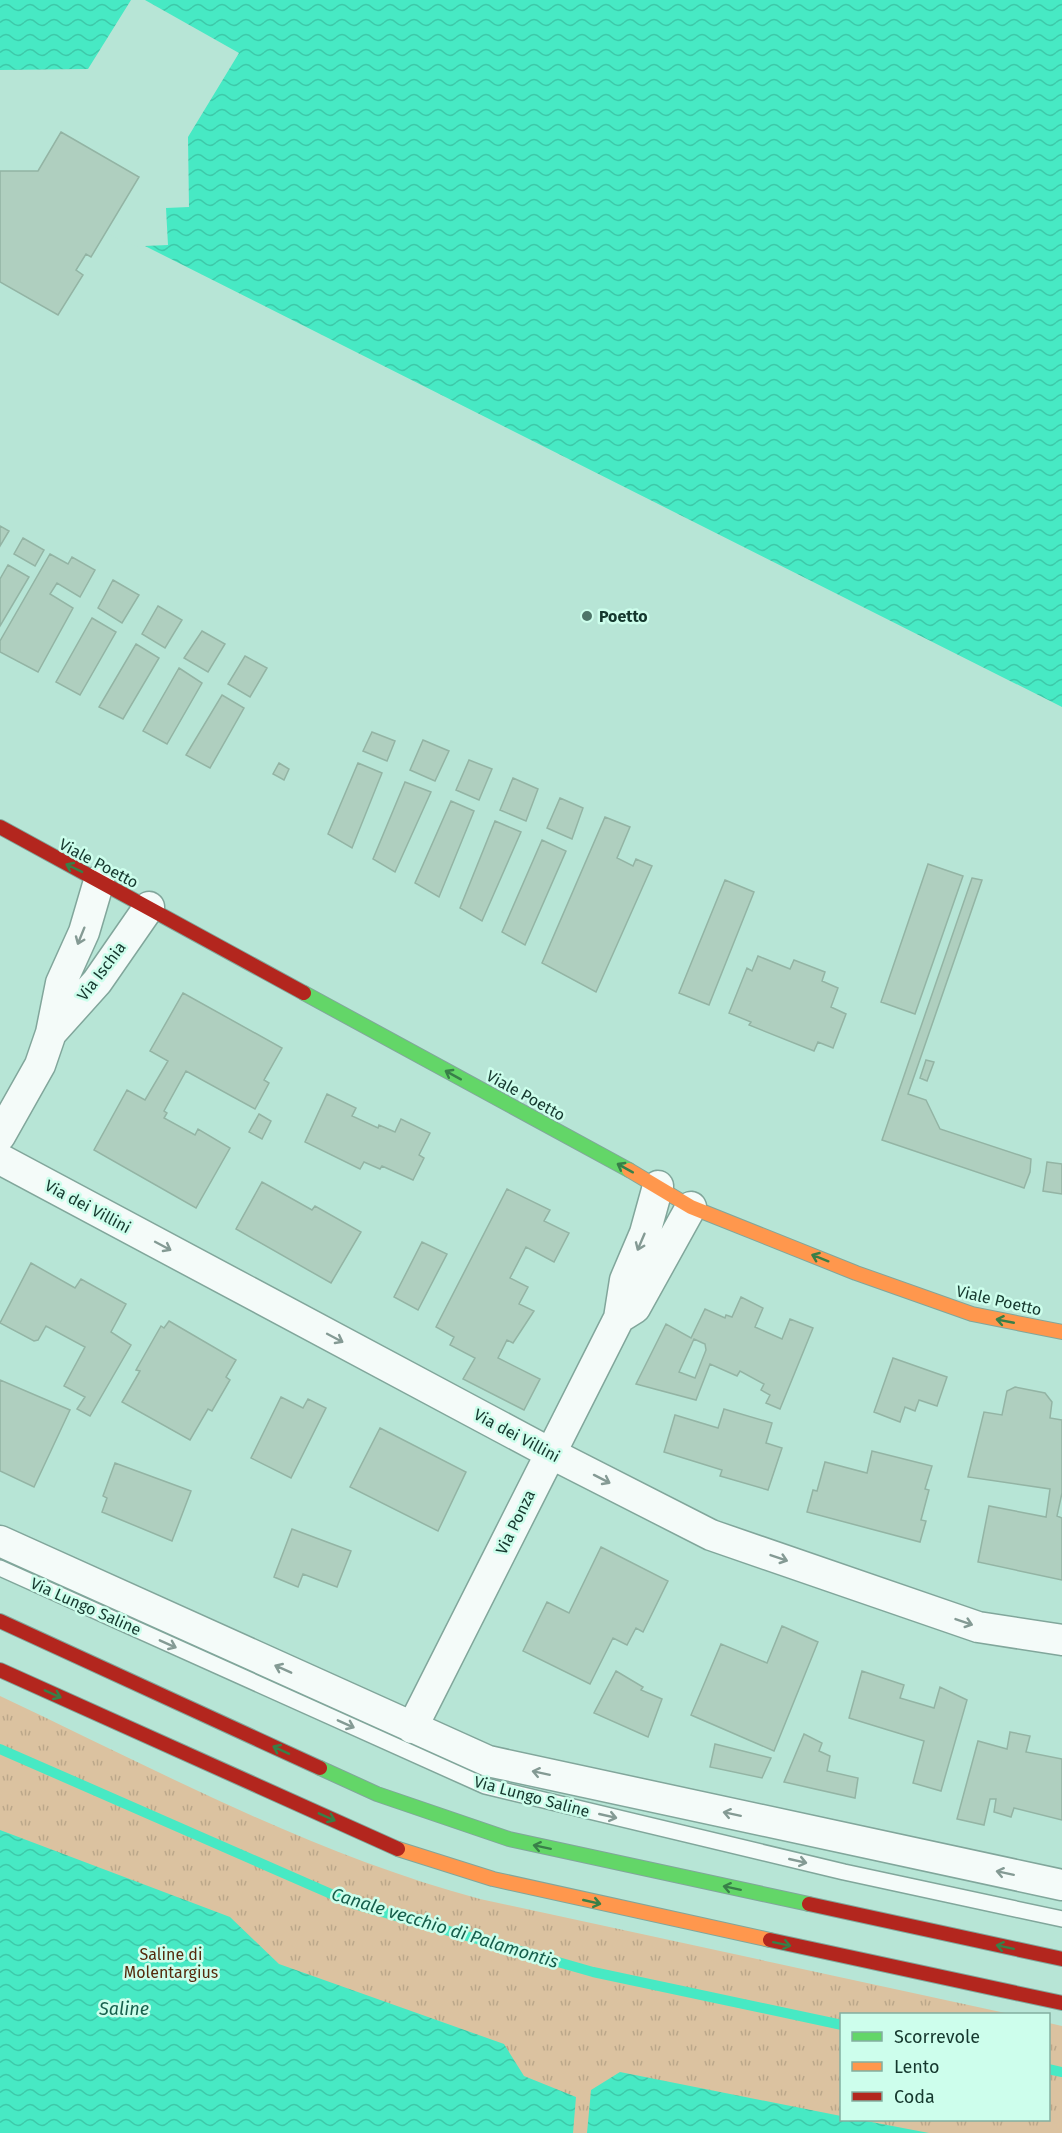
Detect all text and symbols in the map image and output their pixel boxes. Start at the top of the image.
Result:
place label: Poetto [599,607,648,626]
marker: Poetto [580,609,594,623]
street label: Viale Poetto [56,835,142,892]
one-way arrow [66,862,84,874]
one-way arrow [75,927,86,945]
street label: Via Ischia [73,938,130,1004]
street label: Viale Poetto [483,1066,568,1125]
one-way arrow [445,1069,463,1080]
one-way arrow [616,1162,634,1173]
street label: Via dei Villini [42,1176,134,1237]
one-way arrow [635,1233,646,1251]
one-way arrow [153,1241,171,1252]
one-way arrow [811,1252,830,1263]
street label: Viale Poetto [954,1281,1043,1320]
one-way arrow [995,1315,1015,1326]
one-way arrow [325,1333,343,1344]
street label: Via dei Villini [471,1405,563,1466]
one-way arrow [592,1474,610,1485]
street label: Via Ponza [492,1487,539,1558]
one-way arrow [769,1554,788,1565]
street label: Via Lungo Saline [28,1574,144,1639]
one-way arrow [954,1617,973,1628]
one-way arrow [159,1638,177,1650]
one-way arrow [275,1663,293,1675]
one-way arrow [44,1689,62,1700]
one-way arrow [337,1719,355,1730]
one-way arrow [272,1743,290,1755]
one-way arrow [532,1767,552,1778]
street label: Via Lungo Saline [472,1772,592,1821]
one-way arrow [723,1808,742,1819]
one-way arrow [598,1810,617,1822]
one-way arrow [317,1812,336,1823]
one-way arrow [532,1840,551,1852]
one-way arrow [788,1856,807,1868]
one-way arrow [996,1866,1015,1878]
one-way arrow [723,1882,742,1893]
water label: Canale vecchio di Palamontis [329,1883,561,1973]
one-way arrow [582,1897,601,1909]
one-way arrow [773,1938,792,1950]
one-way arrow [996,1941,1015,1952]
park label: Saline di Molentargius [124,1945,218,1982]
water label: Saline [98,1998,149,2020]
legend [840,2013,1050,2121]
text: Scorrevole [894,2026,980,2048]
text: Lento [894,2056,940,2078]
text: Coda [894,2086,935,2108]

